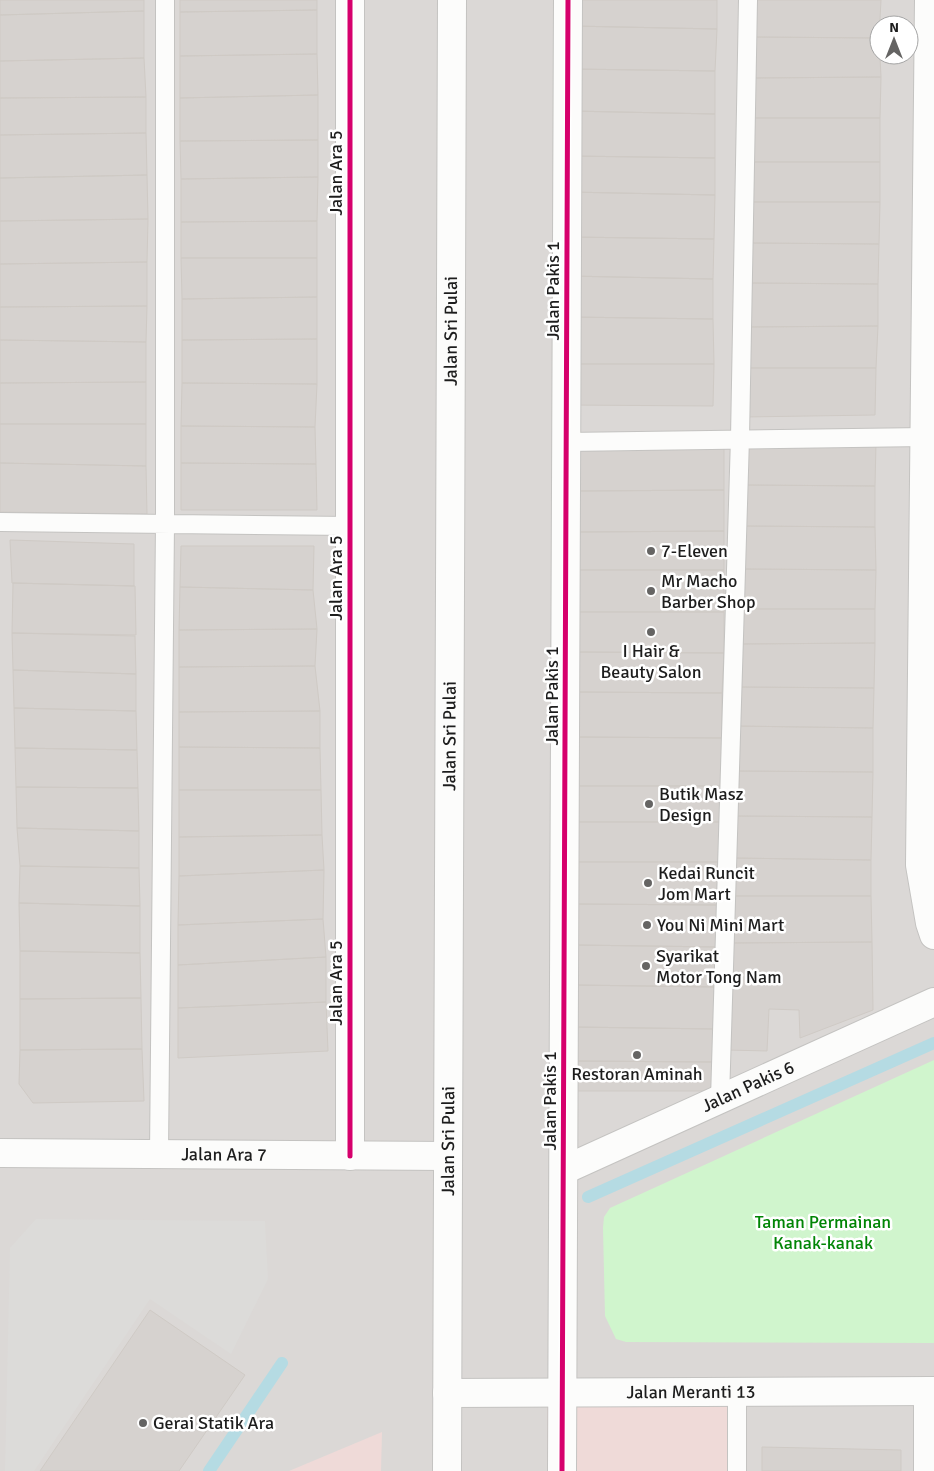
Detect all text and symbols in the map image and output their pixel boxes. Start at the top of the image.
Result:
north arrow [869,15,919,65]
text: N [889,19,899,36]
street label: Jalan Ara 5 [325,130,347,216]
street label: Jalan Pakis 1 [542,241,564,341]
street label: Jalan Sri Pulai [440,276,462,386]
street label: Jalan Ara 5 [325,535,347,621]
place label: 7-Eleven [661,540,728,562]
marker: 7-Eleven [645,545,657,557]
place label: Mr Macho Barber Shop [661,570,755,613]
marker: Mr Macho Barber Shop [645,585,657,597]
marker: I Hair & Beauty Salon [645,626,657,638]
place label: I Hair & Beauty Salon [600,640,702,683]
street label: Jalan Pakis 1 [541,646,563,746]
street label: Jalan Sri Pulai [438,681,461,791]
place label: Butik Masz Design [659,783,744,826]
marker: Butik Masz Design [643,798,655,810]
place label: Kedai Runcit Jom Mart [658,862,755,905]
marker: Kedai Runcit Jom Mart [642,877,654,889]
place label: You Ni Mini Mart [657,914,784,936]
marker: You Ni Mini Mart [641,919,653,931]
street label: Jalan Ara 5 [325,940,347,1026]
place label: Syarikat Motor Tong Nam [656,945,782,988]
marker: Syarikat Motor Tong Nam [640,960,652,972]
marker: Restoran Aminah [631,1049,643,1061]
street label: Jalan Pakis 1 [539,1051,561,1151]
street label: Jalan Pakis 6 [698,1056,798,1117]
place label: Restoran Aminah [571,1063,703,1085]
street label: Jalan Sri Pulai [437,1086,459,1196]
street label: Jalan Ara 7 [181,1143,267,1166]
park label: Taman Permainan Kanak-kanak [755,1211,891,1254]
street label: Jalan Meranti 13 [627,1381,755,1403]
place label: Gerai Statik Ara [153,1412,274,1434]
marker: Gerai Statik Ara [137,1417,149,1429]

